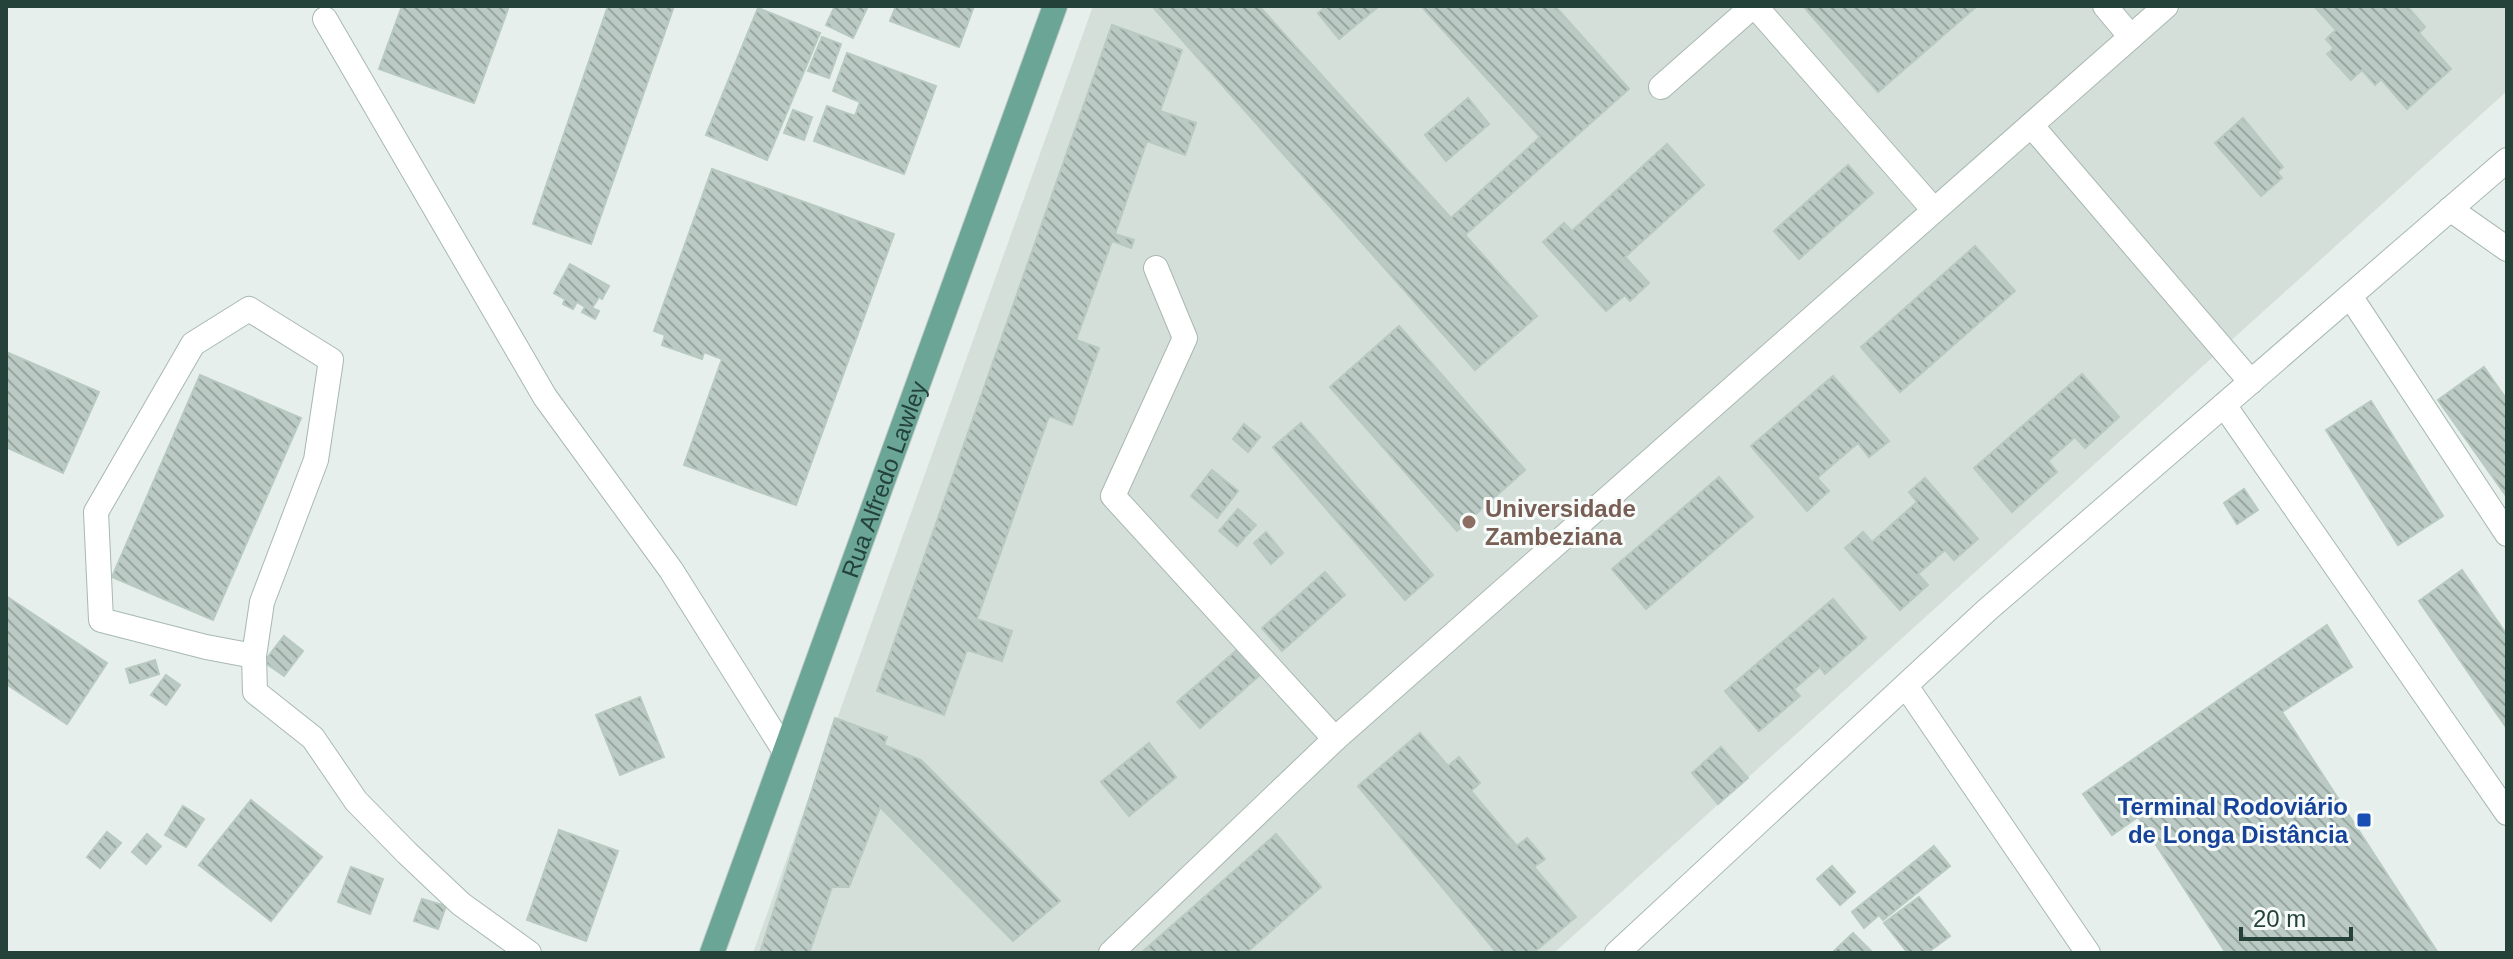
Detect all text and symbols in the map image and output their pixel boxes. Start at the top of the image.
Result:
street label: Rua Alfredo Lawley [836,377,932,581]
place label: Universidade Zambeziana [1485,495,1636,550]
marker: Universidade Zambeziana [1460,513,1478,531]
place label: Terminal Rodoviário de Longa Distância [2118,793,2349,848]
marker: Terminal Rodoviário de Longa Distância [2355,811,2373,829]
scale bar [2241,891,2351,941]
text: 20 m [2253,905,2306,932]

